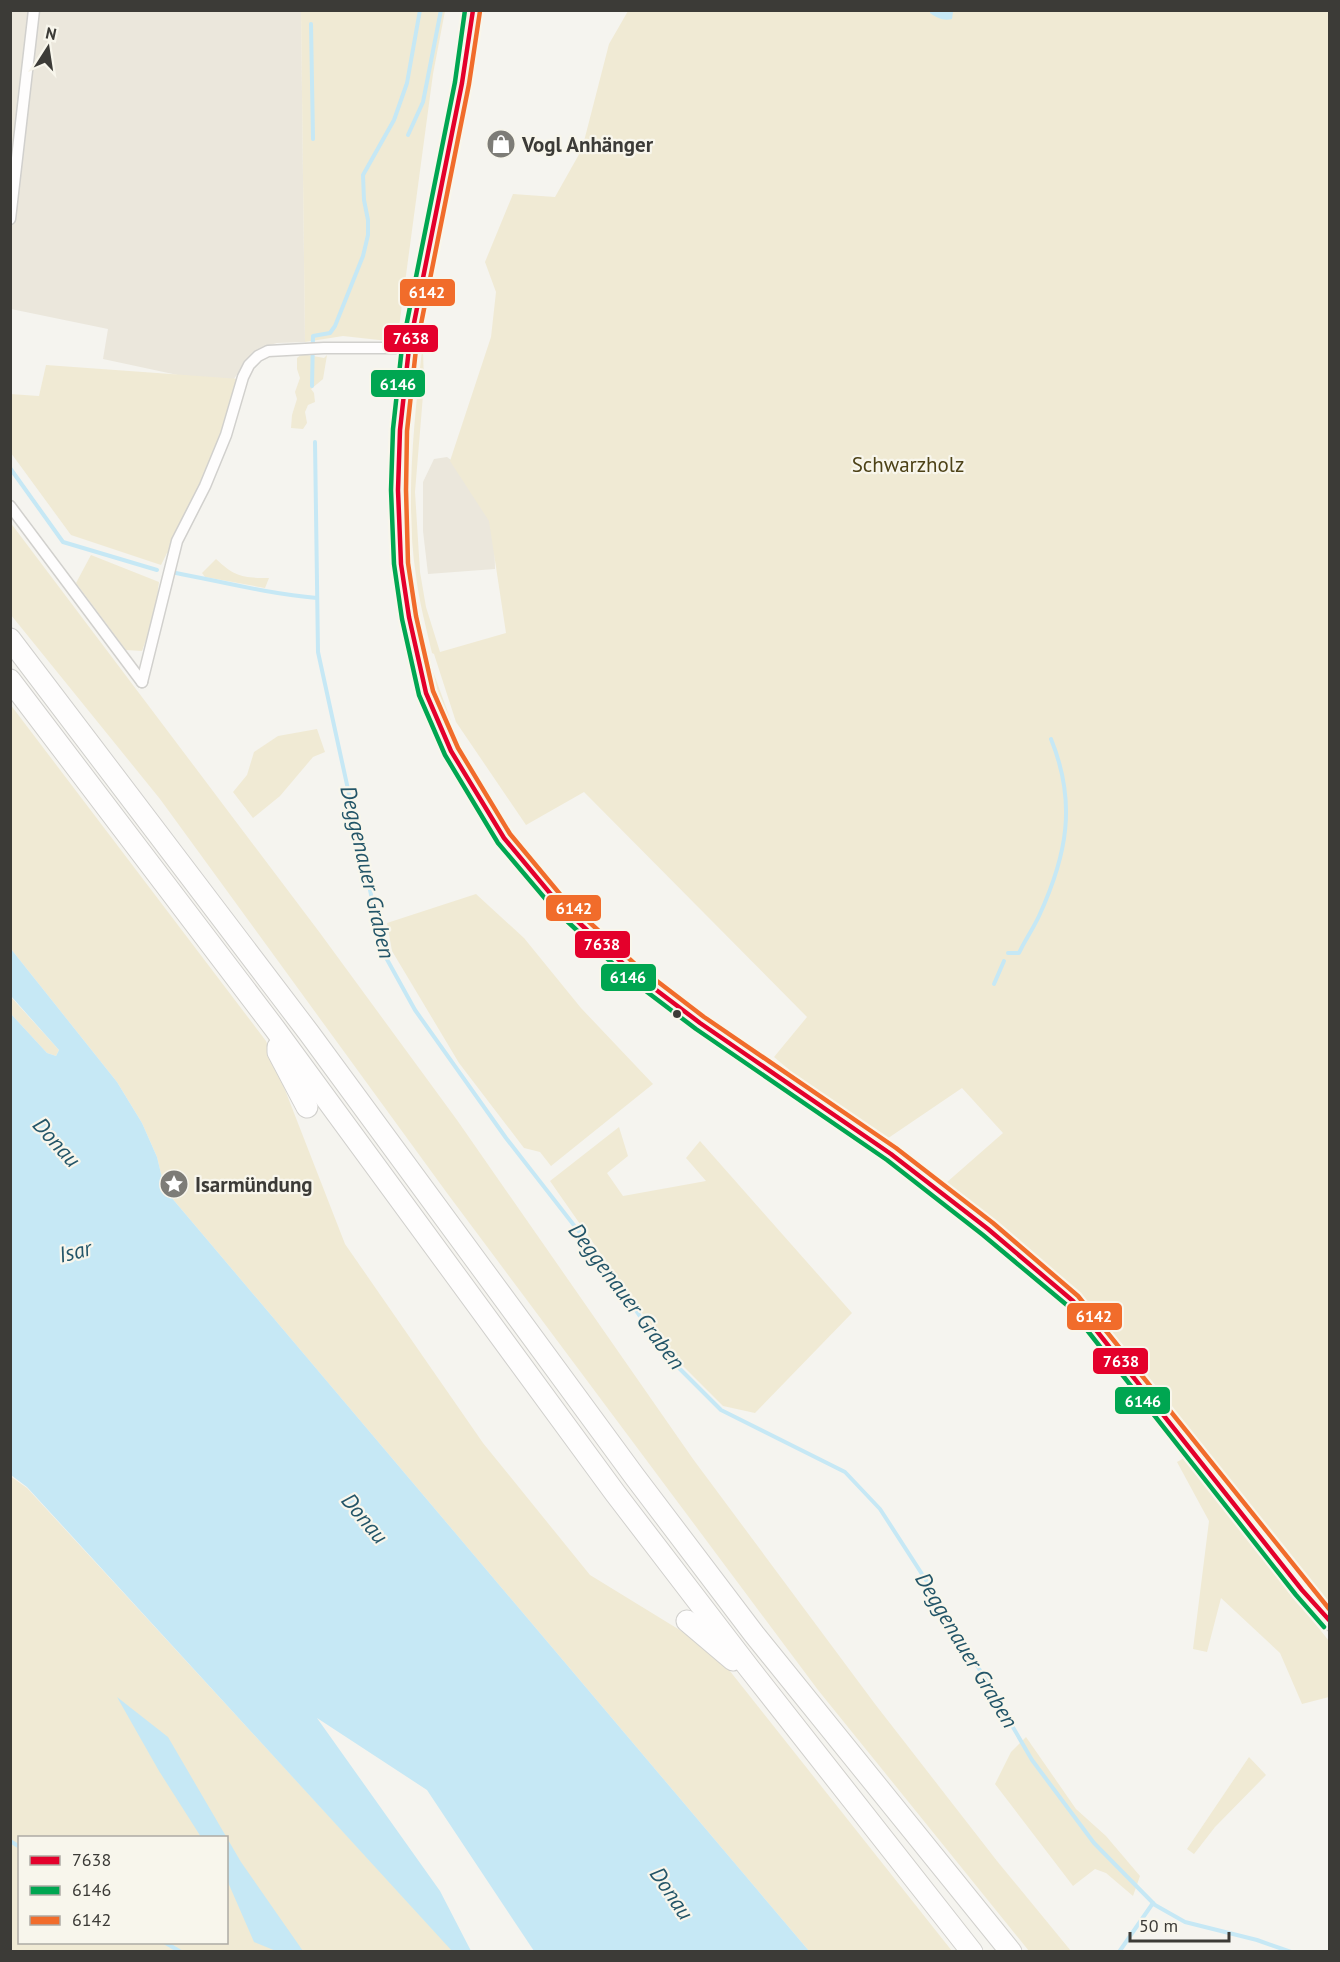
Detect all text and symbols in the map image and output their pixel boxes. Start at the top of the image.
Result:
north arrow [18,18,78,78]
text: N [44,22,58,44]
shop icon: Vogl Anhänger [485,128,517,160]
place label: Vogl Anhänger [521,131,654,158]
line badge: 6142 [399,278,456,307]
text: 6142 [409,282,445,302]
line badge: 7638 [383,324,439,353]
text: 7638 [393,328,429,348]
line badge: 6146 [370,369,426,398]
text: 6146 [380,374,416,394]
park label: Schwarzholz [852,451,964,478]
water label: Deggenauer Graben [334,783,402,961]
line badge: 6142 [545,894,602,922]
text: 6142 [556,898,592,918]
line badge: 7638 [574,930,631,959]
text: 7638 [584,934,620,954]
line badge: 6146 [600,963,657,992]
text: 6146 [610,967,646,987]
unlabelled marker [671,1008,683,1020]
water label: Donau [27,1111,87,1173]
place icon: Isarmündung [158,1168,190,1200]
place label: Isarmündung [195,1171,313,1198]
water label: Deggenauer Graben [563,1217,691,1375]
water label: Isar [56,1233,96,1269]
line badge: 6142 [1066,1302,1123,1331]
text: 6142 [1076,1306,1112,1326]
line badge: 7638 [1092,1347,1149,1375]
text: 7638 [1103,1351,1139,1371]
line badge: 6146 [1114,1386,1171,1415]
text: 6146 [1125,1391,1161,1411]
water label: Donau [336,1487,394,1549]
water label: Deggenauer Graben [909,1567,1025,1733]
legend [18,1836,228,1944]
text: 7638 [72,1848,111,1871]
water label: Donau [644,1861,700,1925]
text: 6146 [72,1878,111,1901]
scale bar [1130,1905,1229,1943]
text: 6142 [72,1908,111,1931]
text: 50 m [1139,1914,1178,1937]

